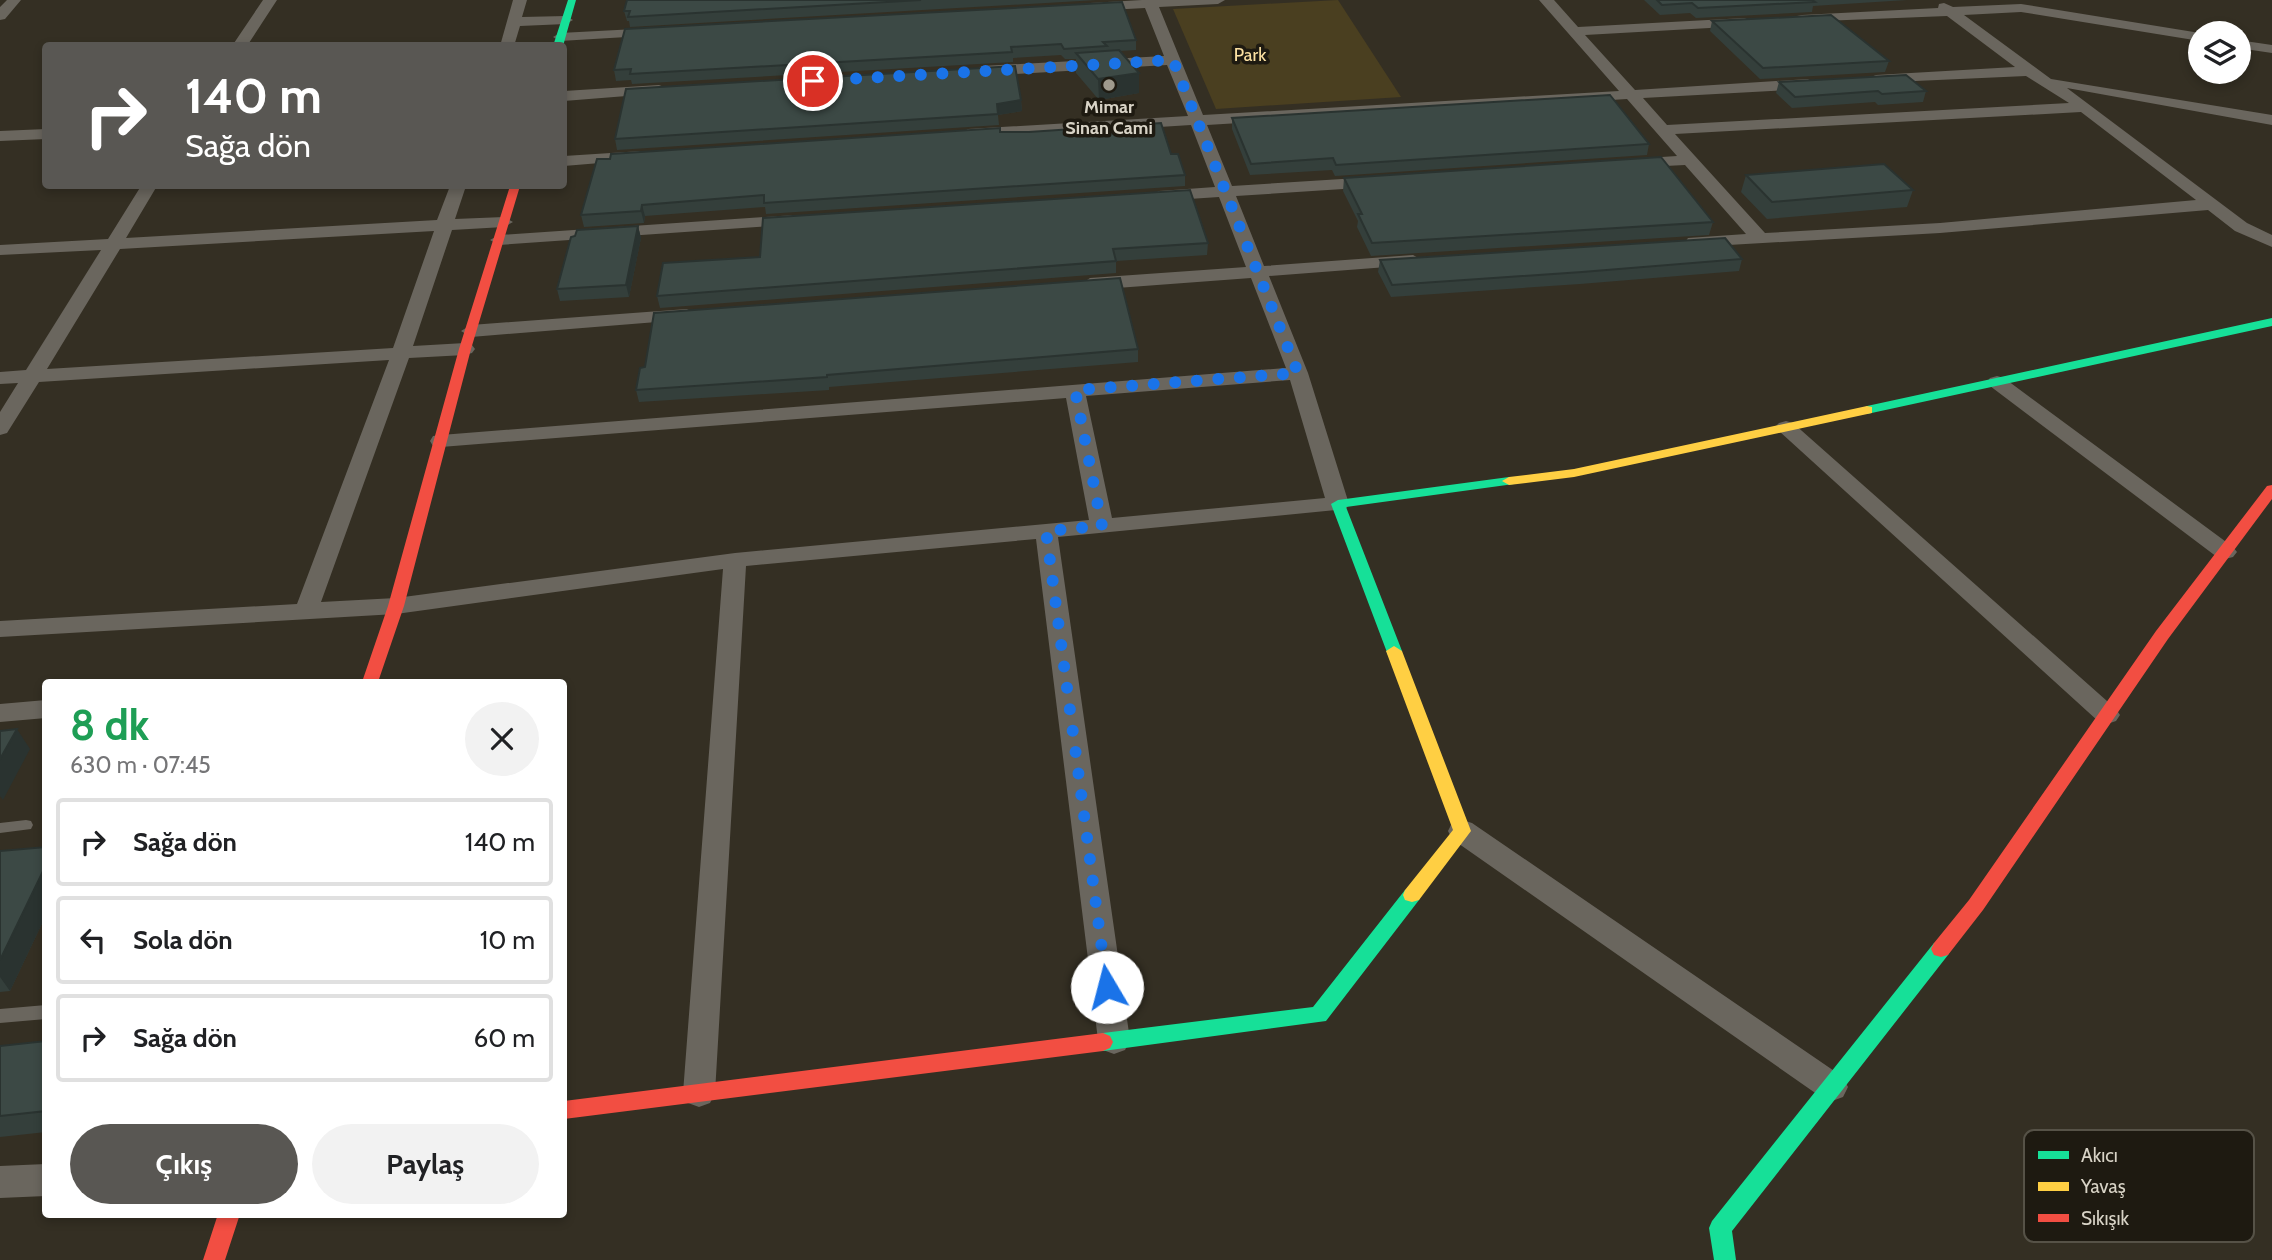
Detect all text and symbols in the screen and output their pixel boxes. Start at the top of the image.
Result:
map controls [2188,21,2251,84]
button: layers [2188,21,2251,84]
park label: Park [1234,44,1267,66]
pin [783,51,843,111]
icon: arrive [794,62,832,100]
text: 140 m [185,66,322,125]
icon: right [70,70,161,161]
marker: Mimar Sinan Cami [1101,77,1117,93]
place label: Mimar Sinan Cami [1065,96,1153,139]
text: Sağa dön [185,126,311,165]
text: 8 dk [70,699,149,751]
button: close [465,702,539,776]
text: 630 m · 07:45 [70,751,211,779]
icon: right [74,823,112,861]
text: Sağa dön [133,826,237,858]
text: 140 m [465,826,535,858]
icon: left [74,921,112,959]
text: Sola dön [133,924,233,956]
text: 10 m [480,924,535,956]
position arrow [1070,950,1144,1024]
icon: right [74,1019,112,1057]
text: Sağa dön [133,1022,237,1054]
text: 60 m [473,1022,535,1054]
button: Çıkış [70,1124,298,1204]
button: Paylaş [312,1124,539,1204]
legend [2024,1130,2254,1242]
text: Akıcı [2081,1144,2118,1167]
text: Yavaş [2080,1175,2126,1198]
text: Sıkışık [2081,1207,2129,1230]

